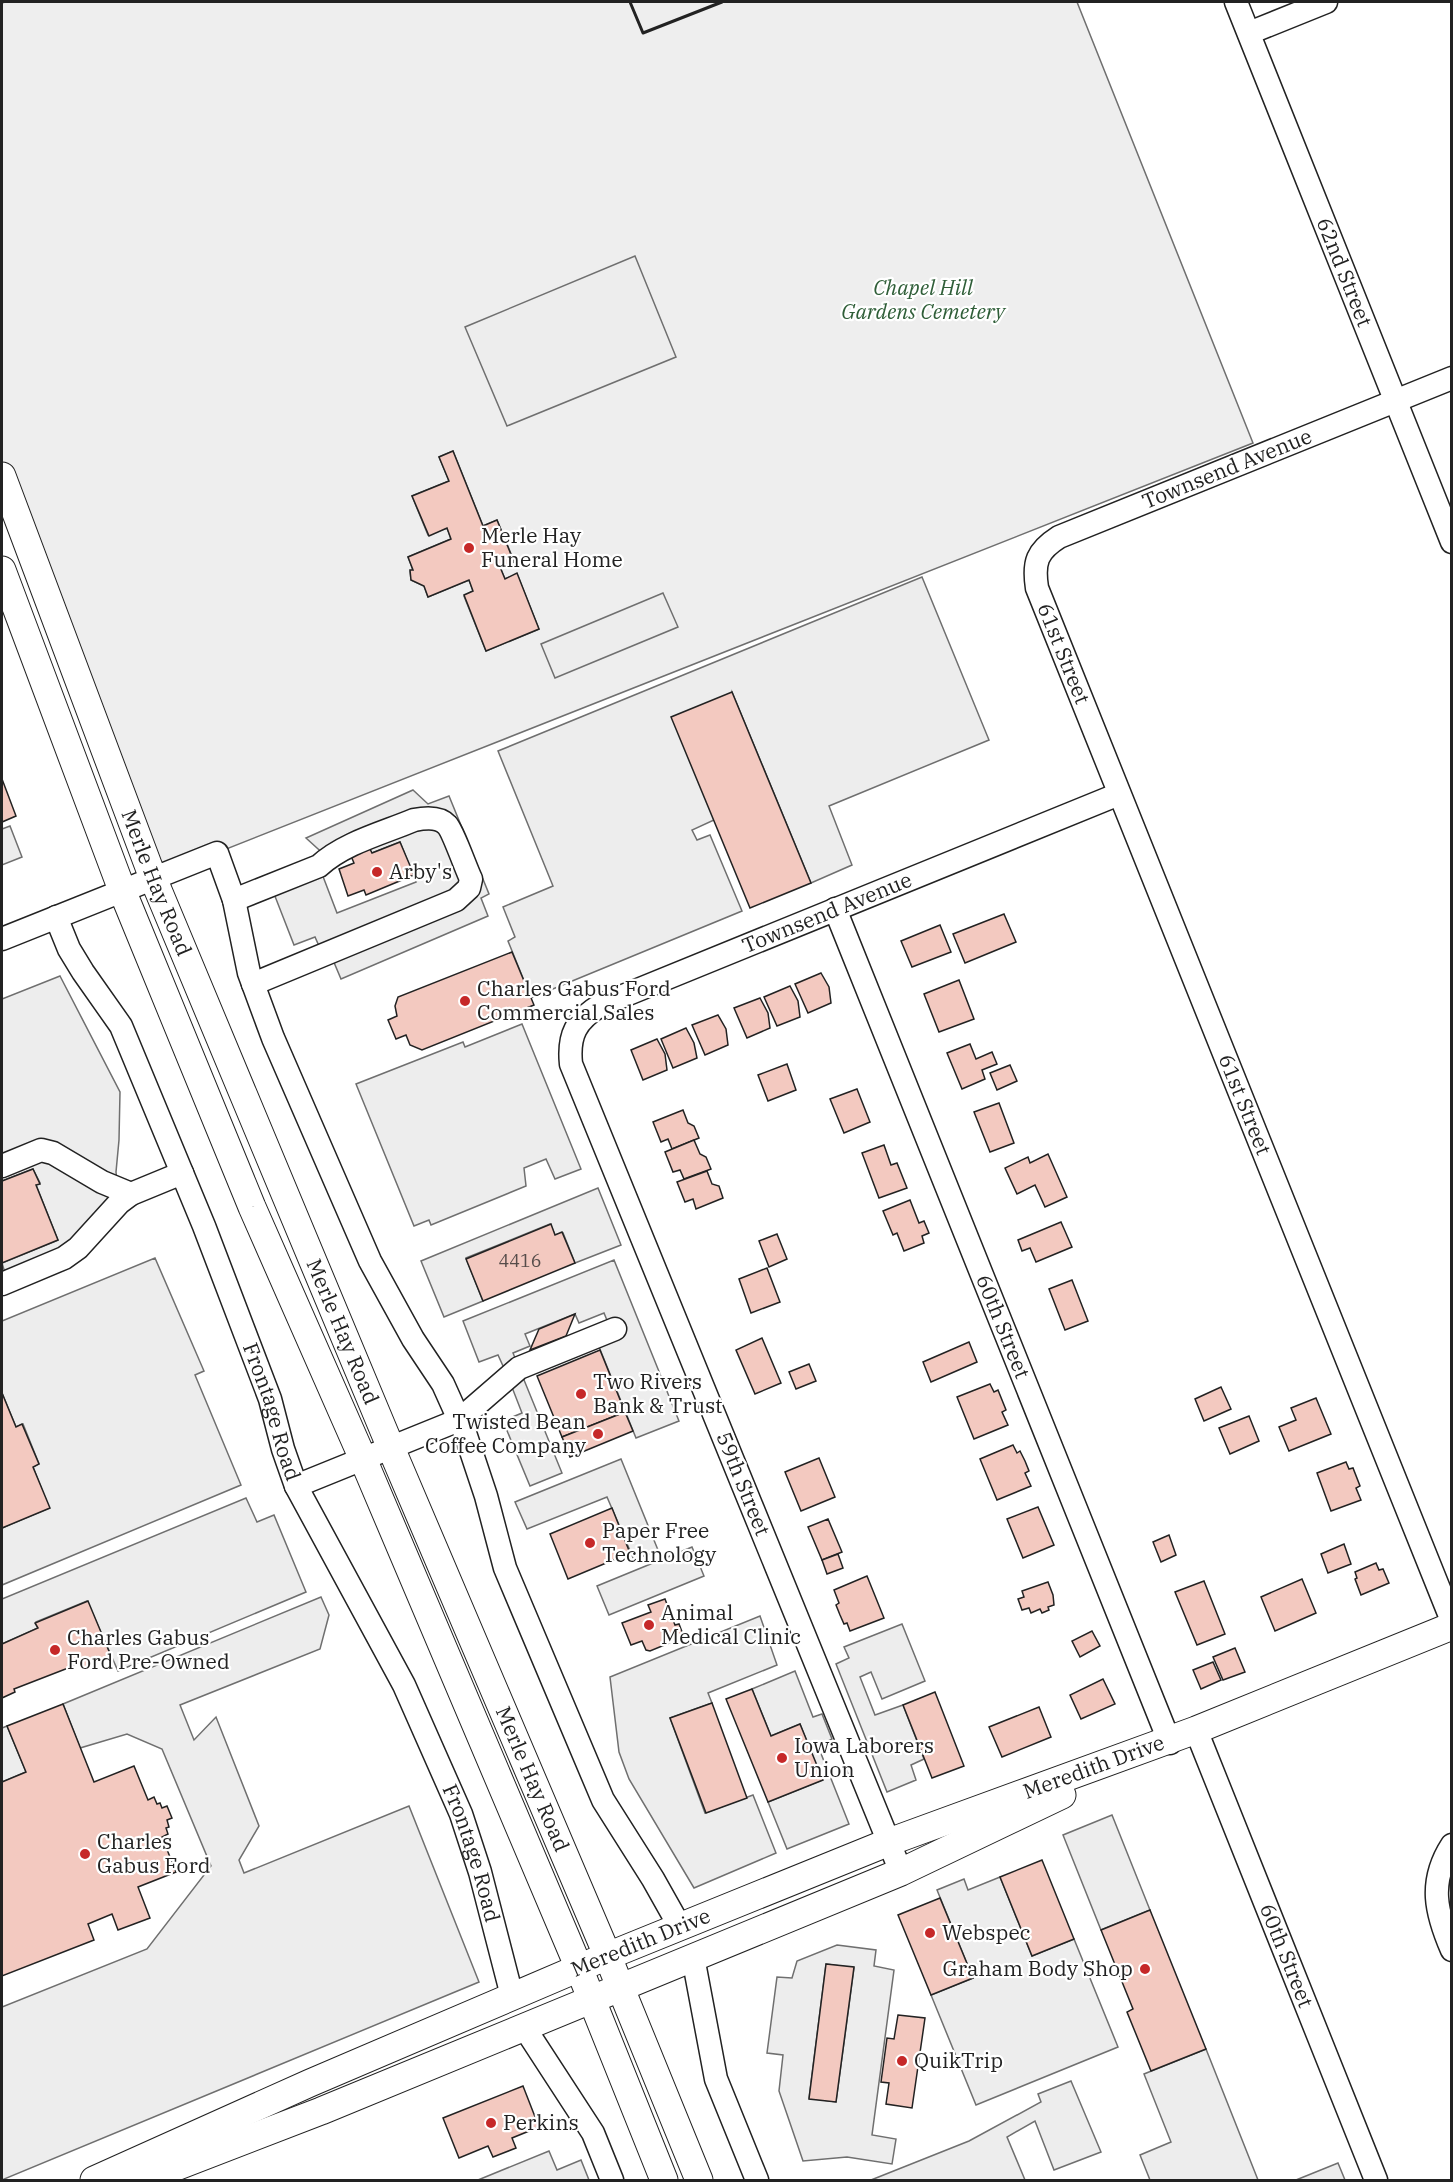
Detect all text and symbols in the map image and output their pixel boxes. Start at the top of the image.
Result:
street label: 62nd Street [1311,213,1379,331]
park label: Chapel Hill Gardens Cemetery [841,273,1007,325]
street label: Townsend Avenue [1138,421,1316,515]
place label: Merle Hay Funeral Home [481,521,623,573]
marker: Merle Hay Funeral Home [462,541,476,555]
street label: 61st Street [1031,599,1097,708]
street label: Merle Hay Road [115,805,199,960]
place label: Arby's [389,857,452,885]
marker: Arby's [370,865,384,879]
street label: Townsend Avenue [738,865,916,959]
place label: Charles Gabus Ford Commercial Sales [477,974,671,1026]
marker: Charles Gabus Ford Commercial Sales [458,994,472,1008]
street label: 61st Street [1213,1049,1278,1159]
house number: 4416 [498,1249,542,1272]
street label: Merle Hay Road [300,1254,386,1409]
street label: 60th Street [970,1270,1037,1382]
street label: Frontage Road [237,1339,308,1485]
place label: Two Rivers Bank & Trust [593,1367,723,1419]
marker: Two Rivers Bank & Trust [574,1387,588,1401]
place label: Twisted Bean Coffee Company [425,1407,587,1459]
marker: Twisted Bean Coffee Company [591,1427,605,1441]
street label: 59th Street [710,1428,777,1540]
place label: Paper Free Technology [602,1516,717,1568]
marker: Paper Free Technology [583,1536,597,1550]
place label: Animal Medical Clinic [661,1598,801,1650]
marker: Animal Medical Clinic [642,1618,656,1632]
place label: Charles Gabus Ford Pre-Owned [67,1623,230,1675]
marker: Charles Gabus Ford Pre-Owned [48,1643,62,1657]
street label: Merle Hay Road [490,1702,576,1856]
street label: Meredith Drive [1019,1728,1168,1805]
place label: Iowa Laborers Union [794,1731,934,1783]
marker: Iowa Laborers Union [775,1751,789,1765]
street label: Frontage Road [436,1779,507,1925]
place label: Charles Gabus Ford [97,1827,211,1879]
marker: Charles Gabus Ford [78,1847,92,1861]
street label: 60th Street [1254,1899,1321,2011]
street label: Meredith Drive [566,1901,714,1983]
place label: Webspec [942,1918,1031,1946]
marker: Webspec [923,1926,937,1940]
place label: Graham Body Shop [942,1954,1133,1982]
marker: Graham Body Shop [1138,1962,1152,1976]
place label: QuikTrip [914,2046,1003,2074]
marker: QuikTrip [895,2054,909,2068]
place label: Perkins [503,2108,579,2136]
marker: Perkins [484,2116,498,2130]

